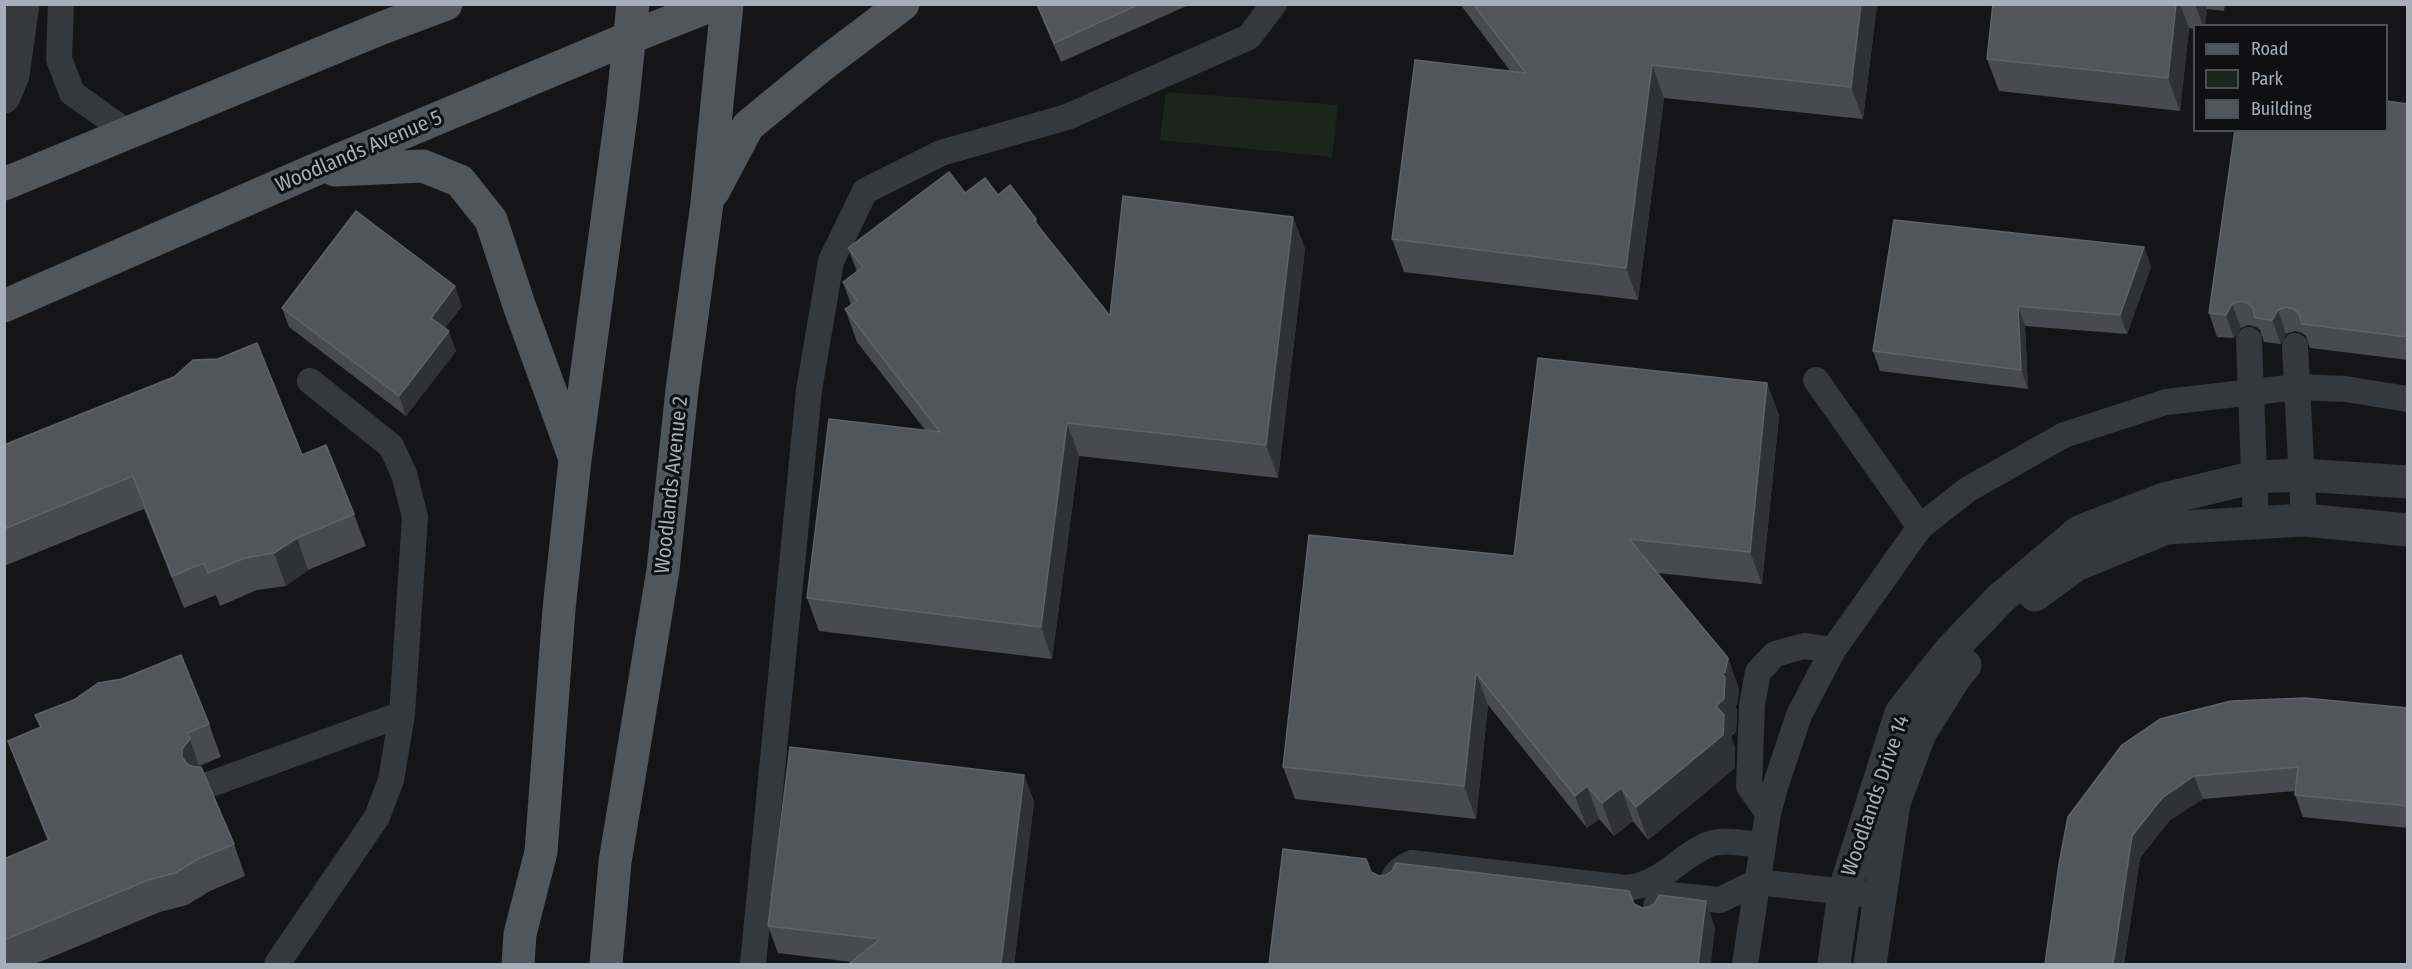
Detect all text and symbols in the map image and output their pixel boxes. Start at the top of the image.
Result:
legend [2193,24,2388,132]
text: Road [2251,38,2288,60]
text: Park [2251,68,2283,90]
text: Building [2251,98,2312,120]
street label: Woodlands Avenue 5 [272,106,446,198]
street label: Woodlands Avenue 2 [650,395,694,575]
street label: Woodlands Drive 14 [1837,712,1915,880]

